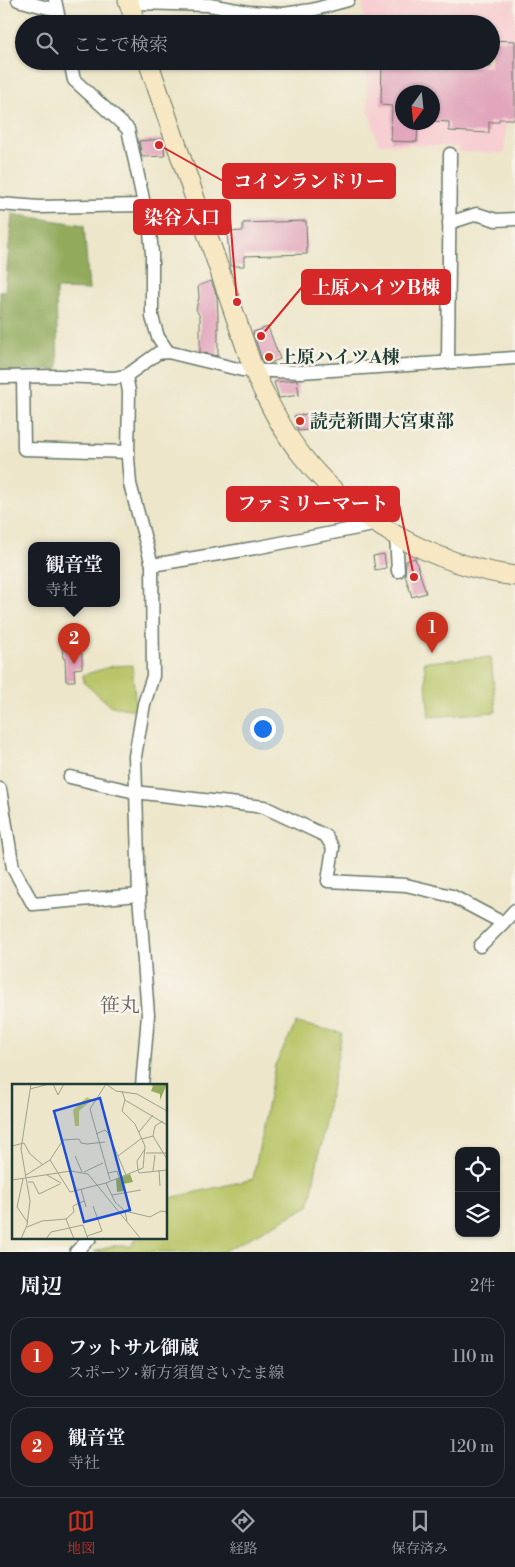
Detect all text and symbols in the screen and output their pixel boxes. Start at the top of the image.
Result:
search box [15,15,500,70]
icon: search [33,29,61,57]
text: ここで検索 [73,33,168,57]
north arrow [395,85,440,130]
callout: コインランドリー [223,164,395,198]
text: コインランドリー [233,170,385,194]
callout: 染谷入口 [134,200,230,234]
text: 染谷入口 [144,206,220,230]
callout: 上原ハイツB棟 [302,270,450,304]
text: 上原ハイツB棟 [312,276,440,300]
place label: 上原ハイツA棟 [279,346,400,369]
marker: 上原ハイツA棟 [263,351,275,363]
place label: 読売新聞大宮東部 [310,410,454,433]
marker: 読売新聞大宮東部 [294,415,306,427]
callout: ファミリーマート [227,487,399,521]
text: ファミリーマート [237,492,389,516]
popup [28,542,120,607]
text: 観音堂 [45,553,103,577]
text: 寺社 [45,580,78,600]
pin: 1 [416,612,448,653]
pin: 2 [58,623,90,664]
your location [250,716,276,742]
district label: 笹丸 [100,994,140,1019]
inset map [12,1084,168,1240]
map controls [455,1147,500,1237]
button: locate [455,1147,500,1192]
button: layers [455,1192,500,1237]
text: 周辺 [20,1274,62,1300]
text: 2件 [470,1276,495,1296]
text: フットサル御蔵 [68,1336,199,1360]
text: 1 [33,1347,41,1367]
text: 110 m [452,1347,494,1367]
text: スポーツ · 新方須賀さいたま線 [68,1363,285,1383]
text: 観音堂 [68,1426,125,1450]
text: 2 [32,1437,42,1457]
text: 120 m [450,1437,494,1457]
text: 寺社 [68,1453,100,1473]
tab: 地図 [67,1507,95,1558]
tab: 経路 [229,1507,257,1558]
tab: 保存済み [392,1507,448,1558]

